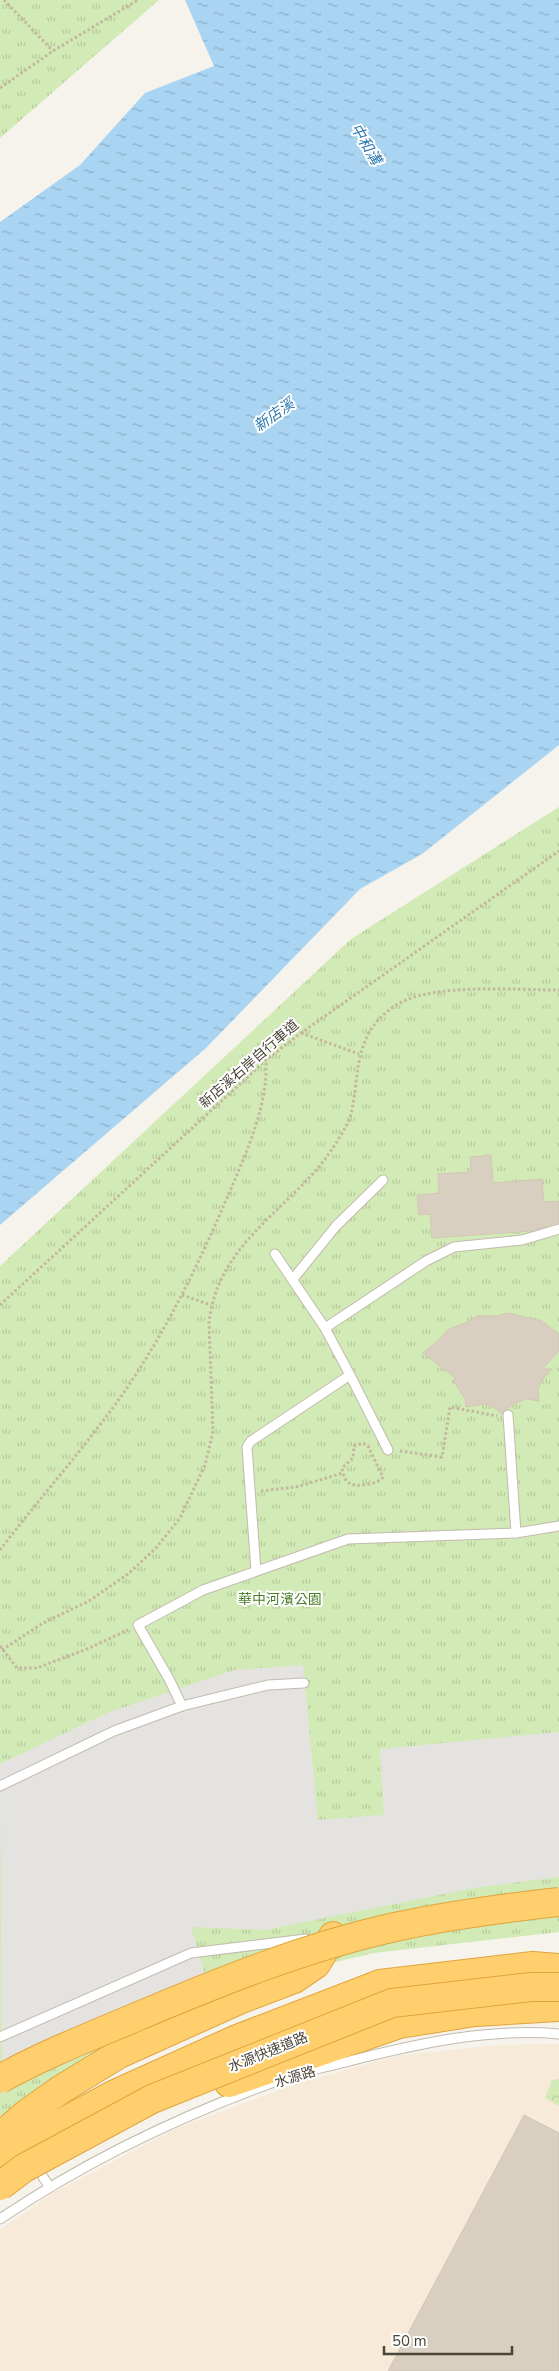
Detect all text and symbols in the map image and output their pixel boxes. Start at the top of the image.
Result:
water label: 中和溝 [346,120,387,170]
water label: 新店溪 [250,393,300,436]
street label: 新店溪右岸自行車道 [195,1015,303,1113]
park label: 華中河濱公園 [238,1590,322,1609]
street label: 水源快速道路 [225,2027,311,2077]
street label: 水源路 [272,2062,318,2092]
scale bar [384,2324,512,2356]
text: 50 m [392,2331,427,2351]

